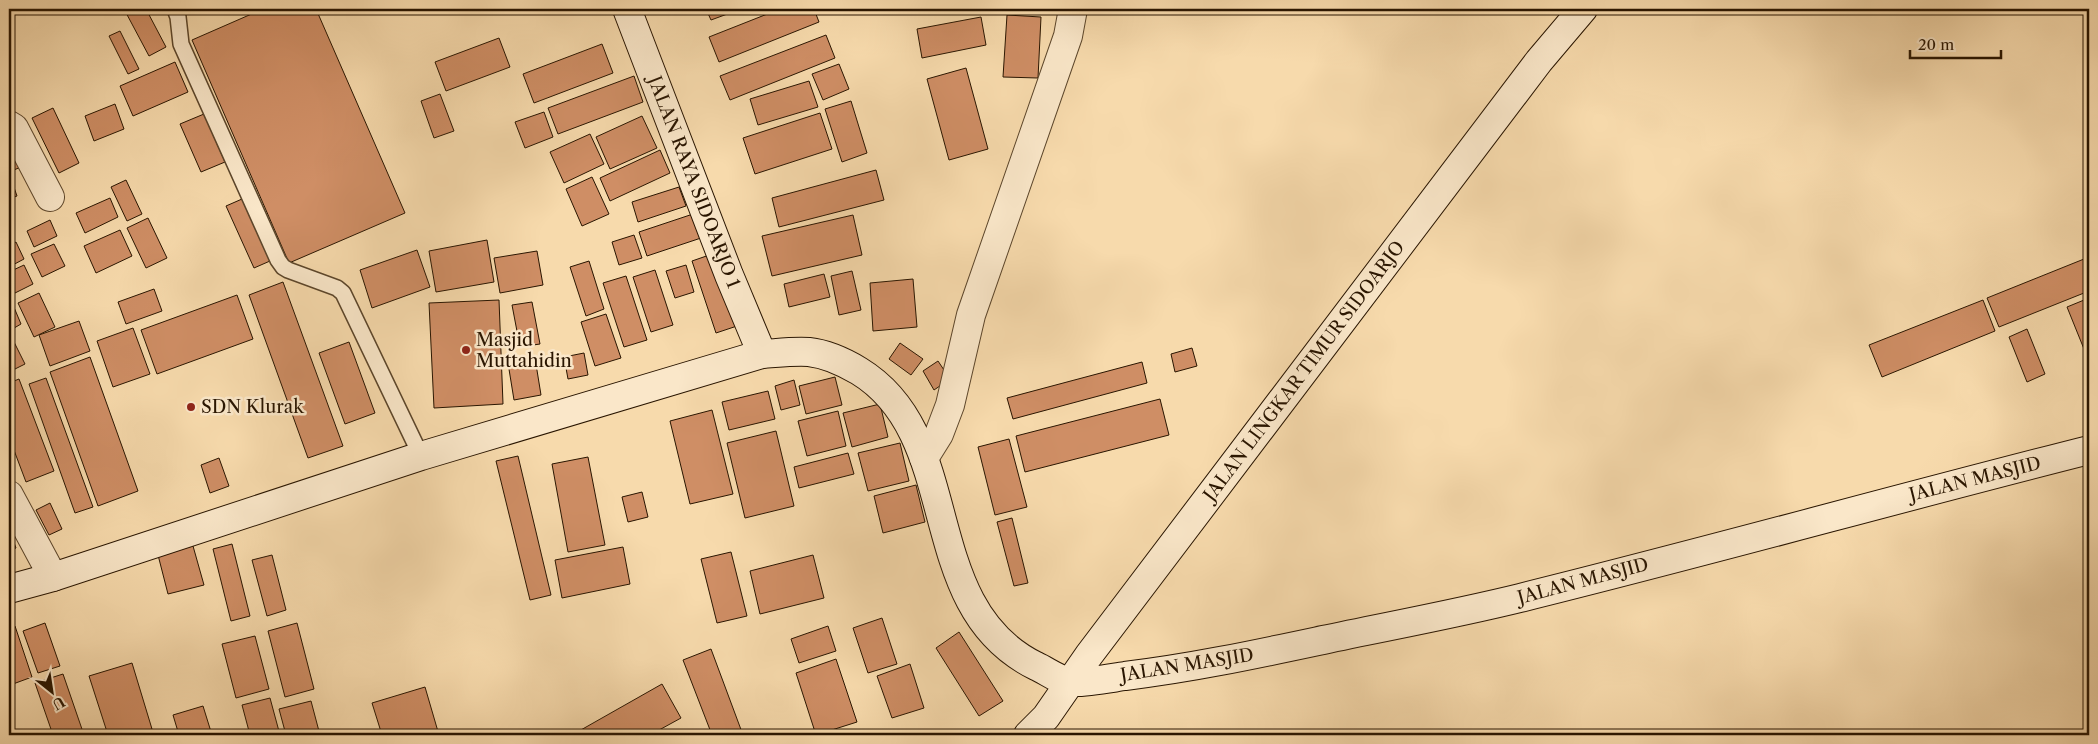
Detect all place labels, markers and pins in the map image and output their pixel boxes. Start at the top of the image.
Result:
place label: Masjid Muttahidin [476,329,572,372]
marker: Masjid Muttahidin [460,344,472,356]
place label: SDN Klurak [201,396,305,418]
marker: SDN Klurak [185,401,197,413]

